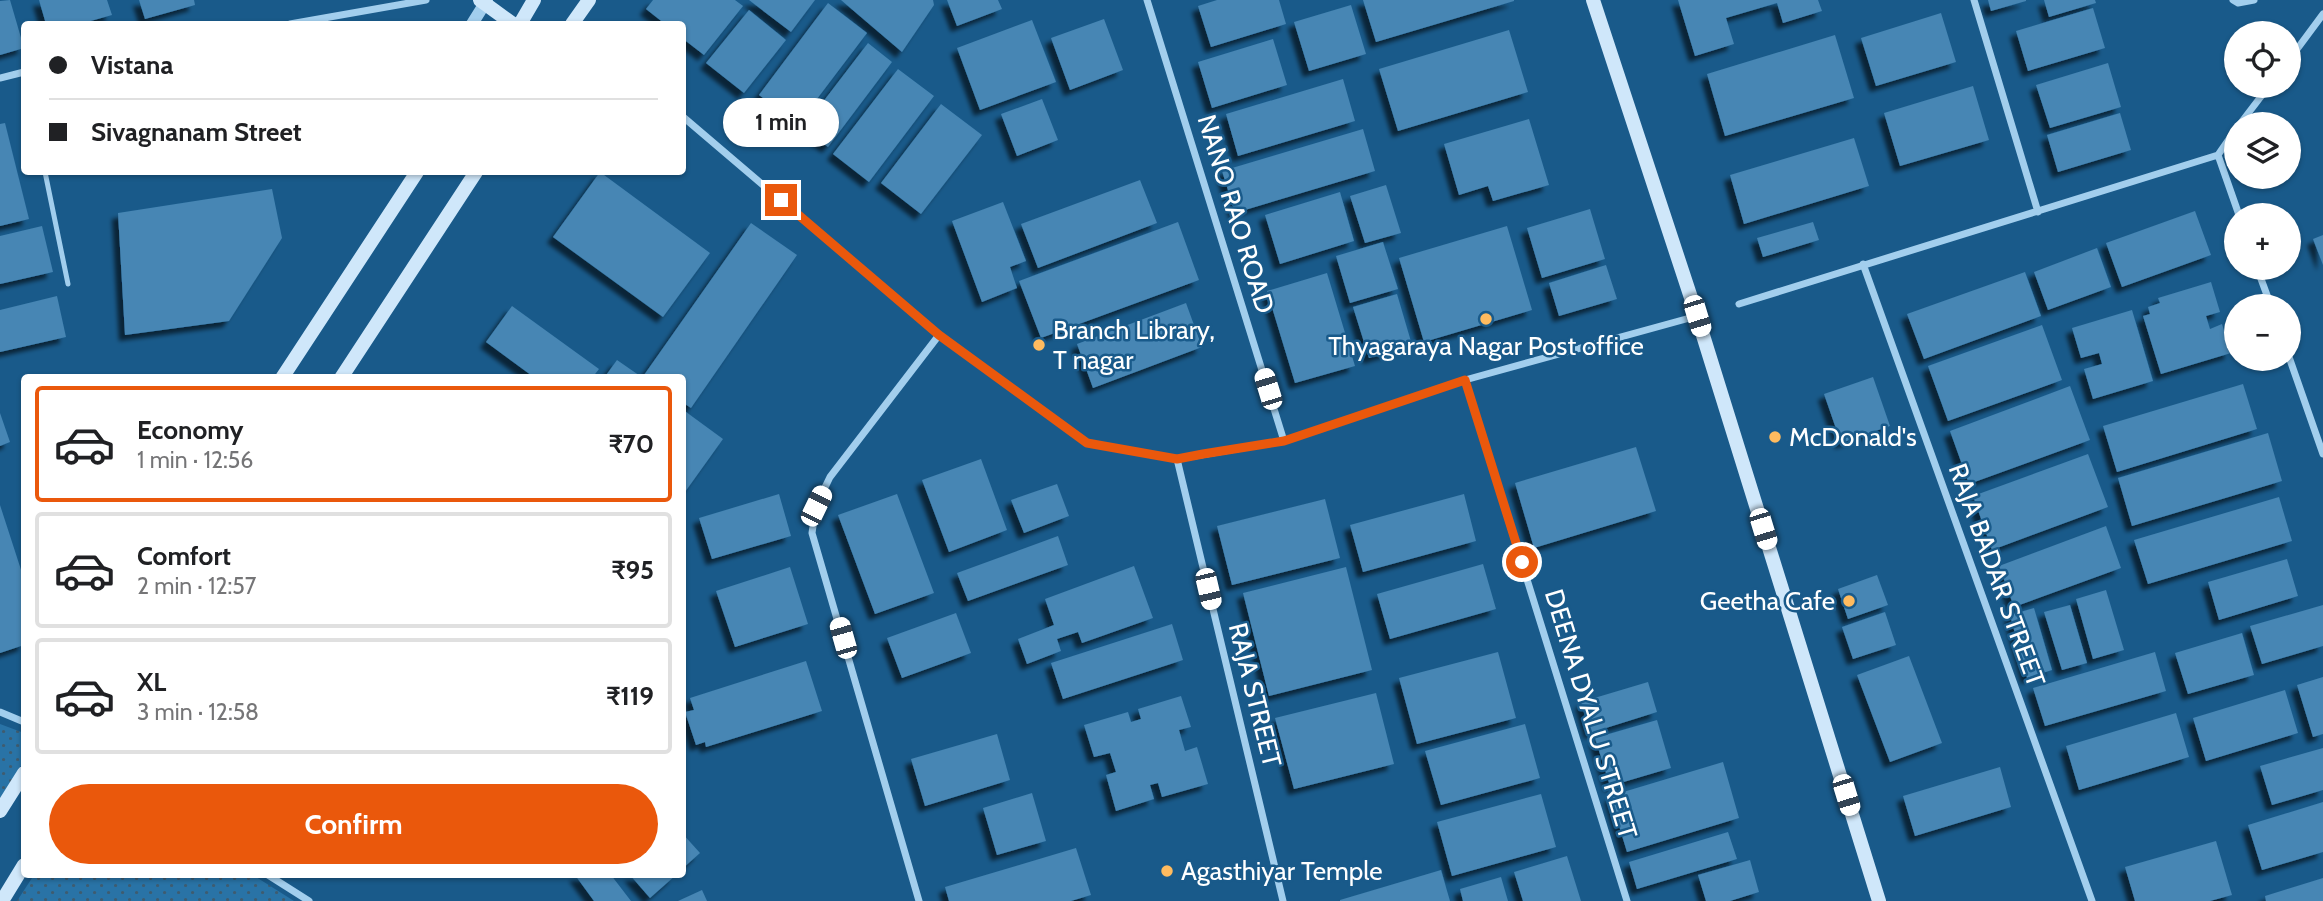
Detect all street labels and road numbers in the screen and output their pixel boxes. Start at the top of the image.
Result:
street label: NANO RAO ROAD [1191,111,1281,317]
street label: RAJA BADAR STREET [1942,459,2052,691]
street label: DEENA DYALU STREET [1538,585,1644,843]
street label: RAJA STREET [1222,620,1288,771]

